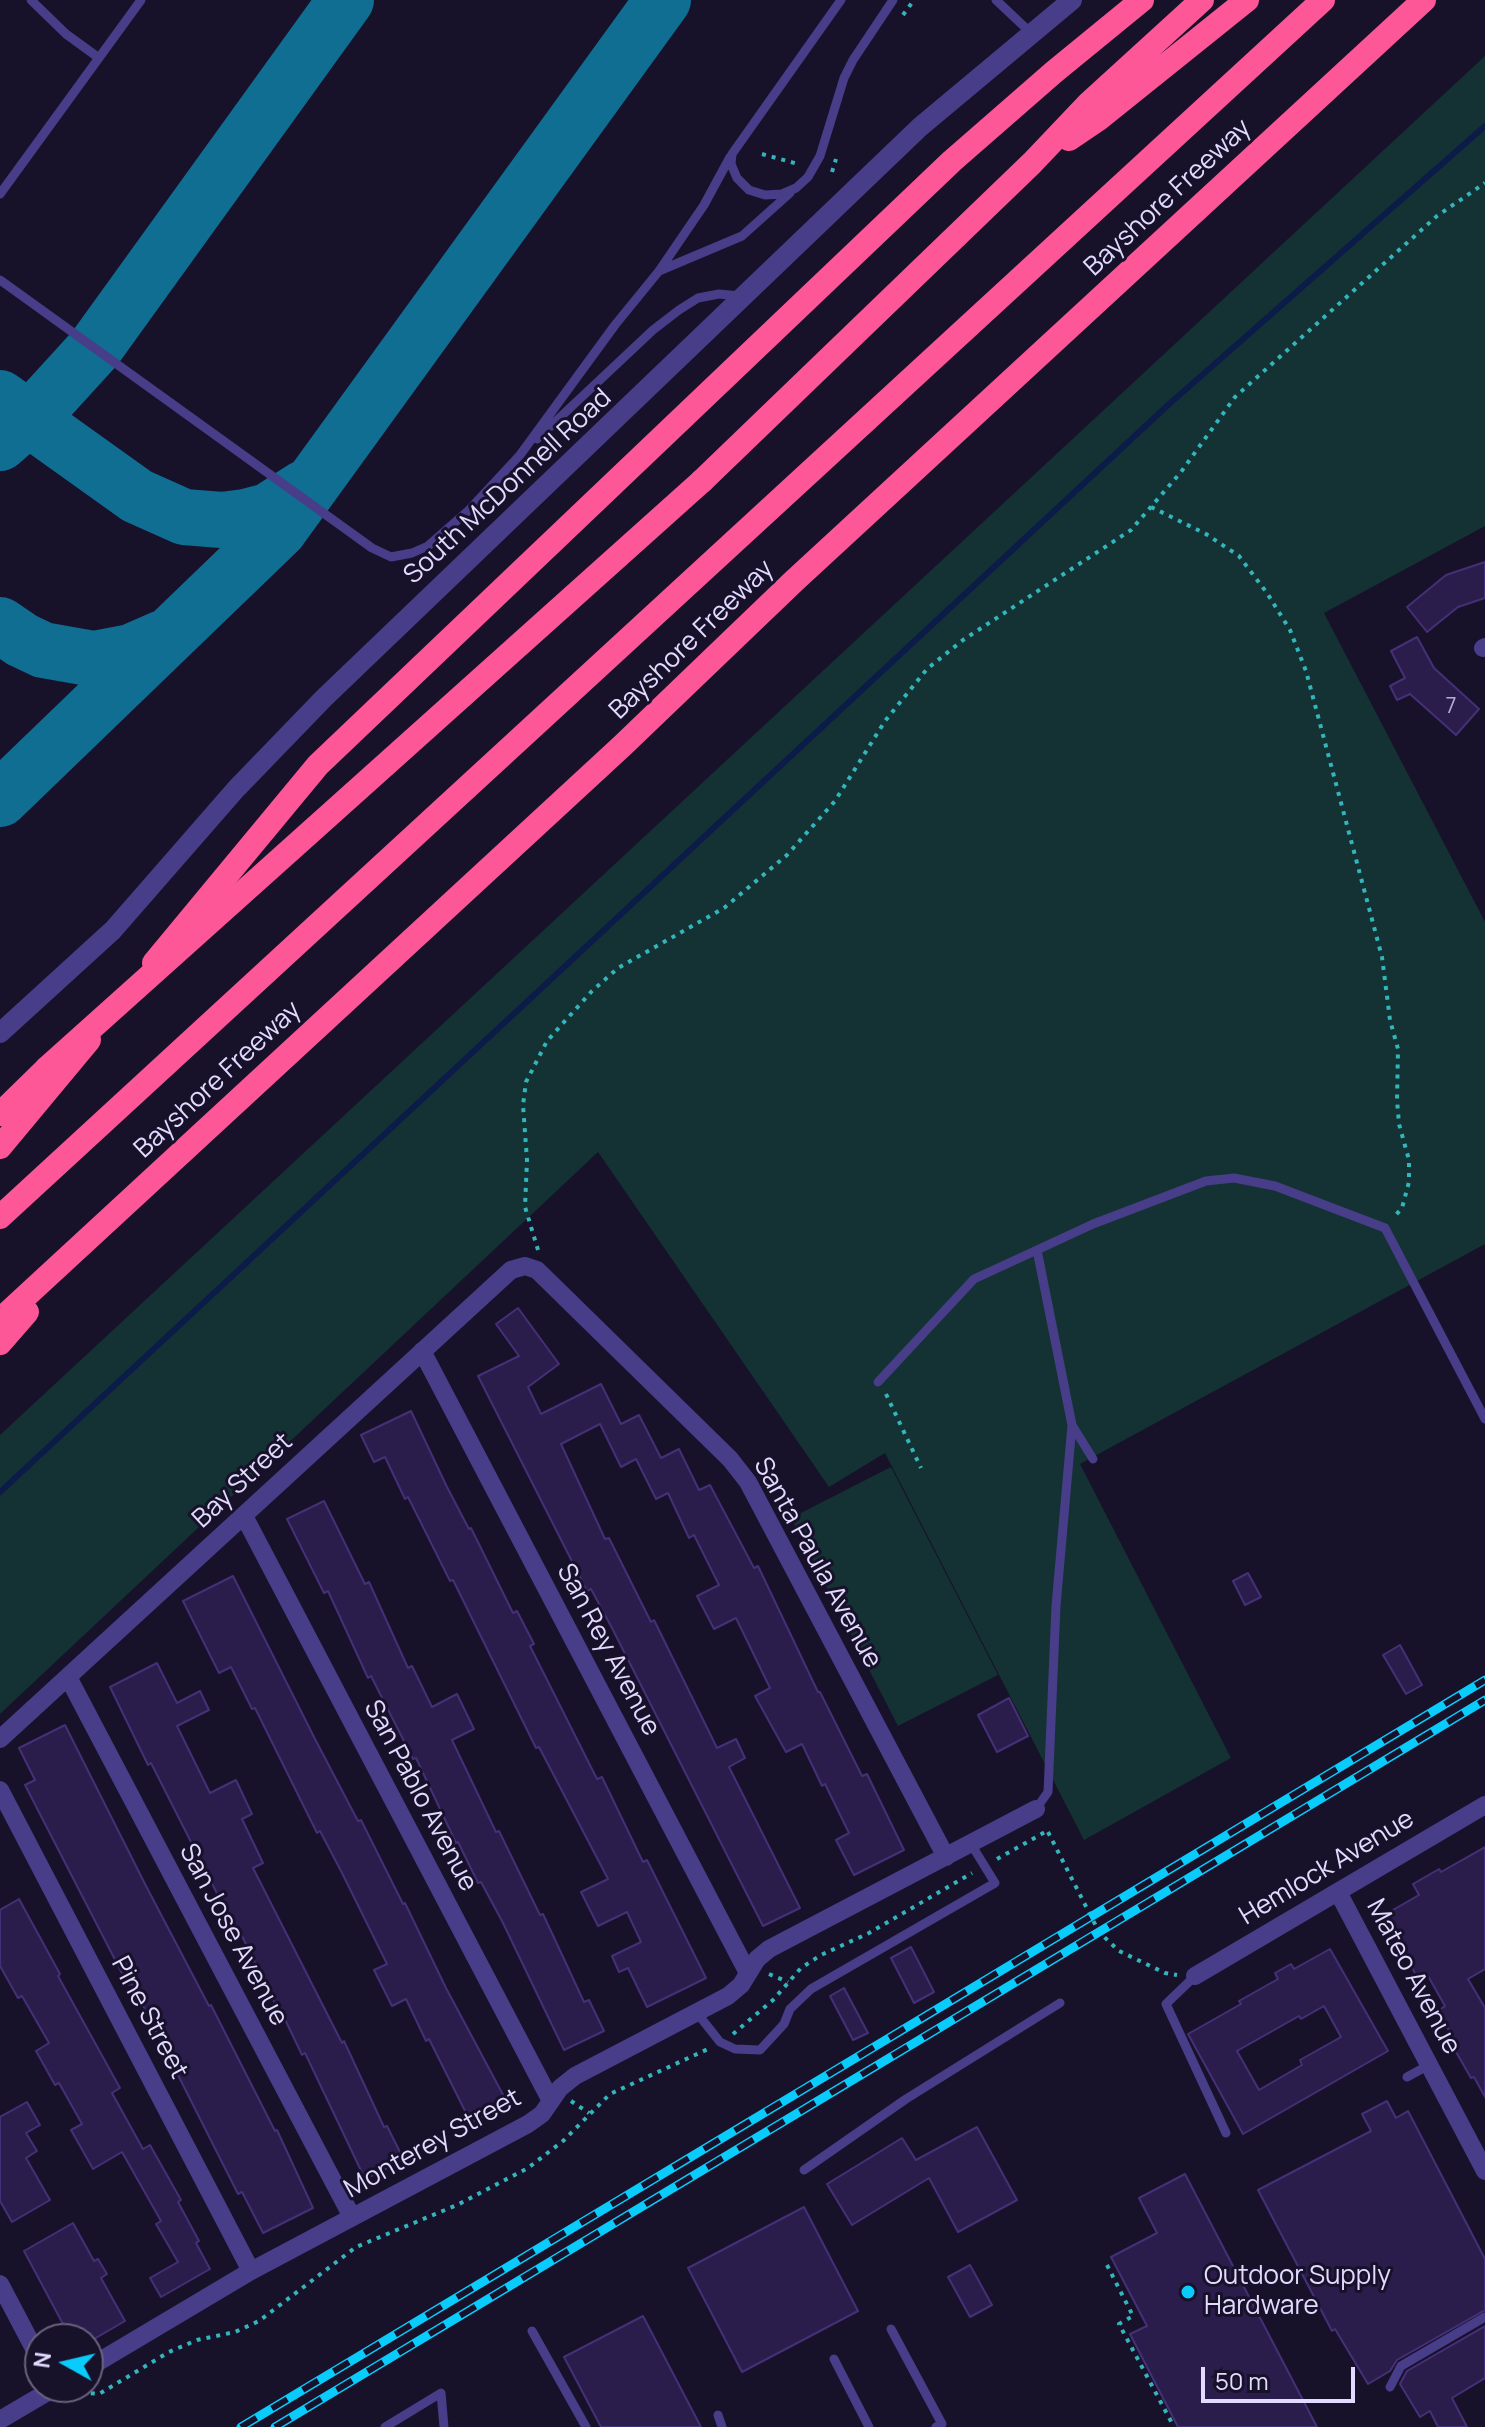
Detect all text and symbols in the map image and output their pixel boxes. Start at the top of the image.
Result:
street label: Bayshore Freeway [1078,113,1258,283]
street label: South McDonnell Road [398,383,618,591]
street label: Bayshore Freeway [603,554,781,726]
house number: 7 [1445,694,1457,720]
street label: Bayshore Freeway [128,995,308,1165]
street label: Bay Street [187,1427,299,1535]
street label: Santa Paula Avenue [746,1452,888,1674]
street label: San Rey Avenue [550,1559,666,1741]
street label: San Pablo Avenue [357,1695,483,1897]
street label: Hemlock Avenue [1234,1804,1420,1932]
street label: San Jose Avenue [172,1839,294,2031]
street label: Mateo Avenue [1359,1894,1467,2060]
street label: Pine Street [104,1952,194,2084]
street label: Monterey Street [339,2083,527,2205]
place label: Outdoor Supply Hardware [1204,2261,1391,2322]
marker: Outdoor Supply Hardware [1179,2283,1197,2301]
north arrow [24,2323,104,2403]
text: N [26,2350,58,2370]
scale bar [1205,2351,1359,2401]
text: 50 m [1215,2364,1269,2397]

